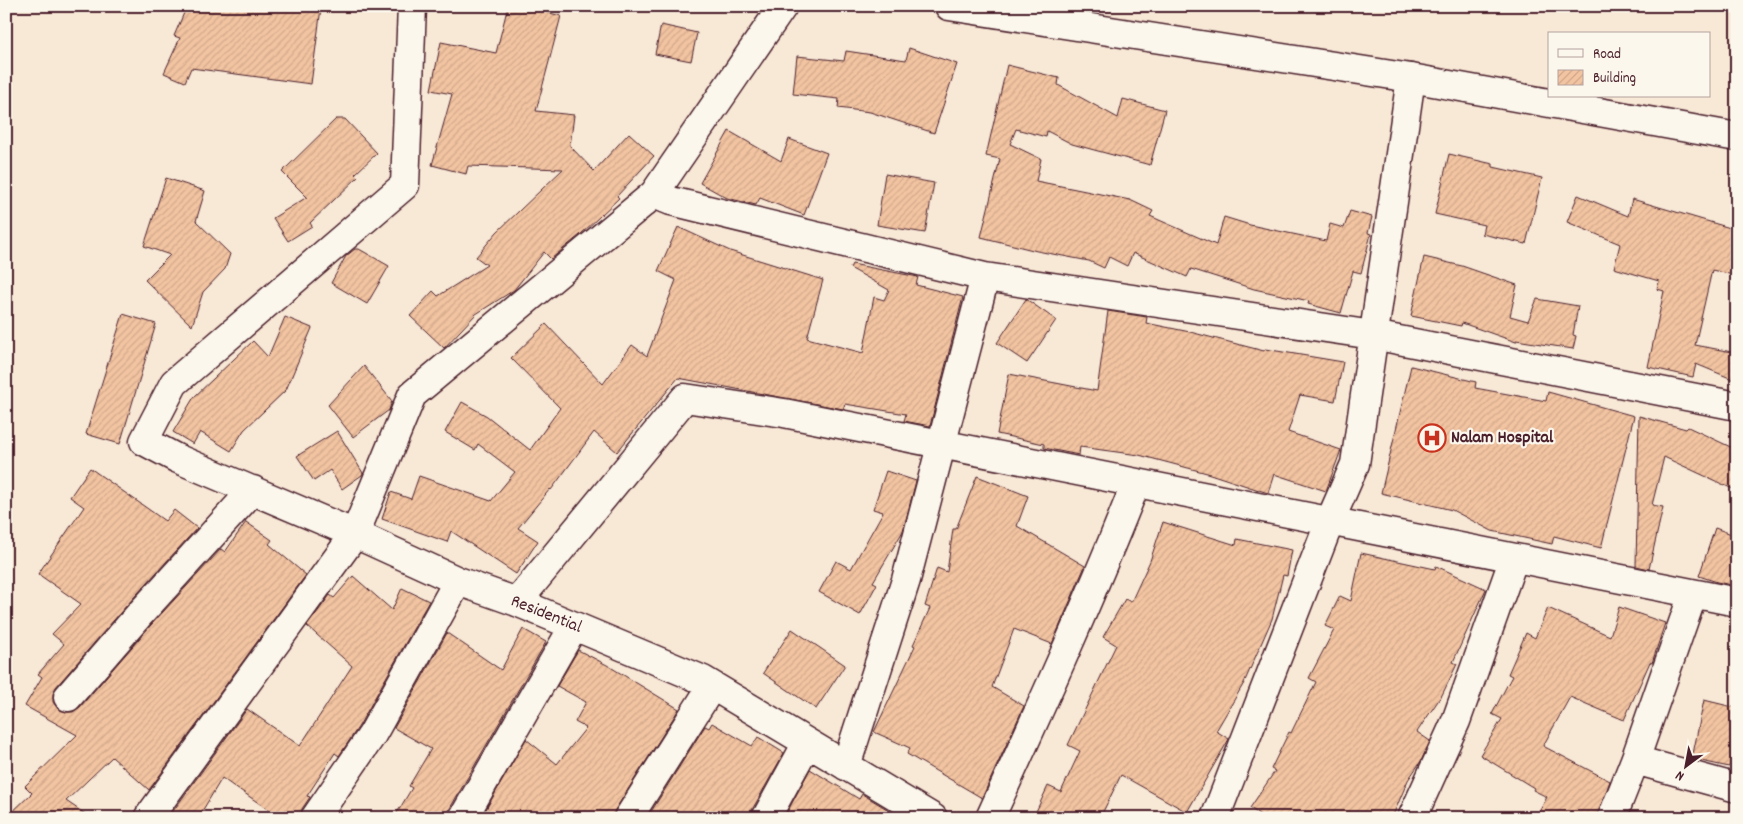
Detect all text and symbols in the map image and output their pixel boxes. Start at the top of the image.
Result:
legend [1548,32,1710,98]
text: Road [1593,44,1621,66]
text: Building [1593,68,1636,90]
hospital icon: Nalam Hospital [1417,423,1447,453]
place label: Nalam Hospital [1451,426,1554,451]
street label: Residential [507,589,586,641]
north arrow [1660,742,1710,792]
text: N [1672,765,1688,786]

